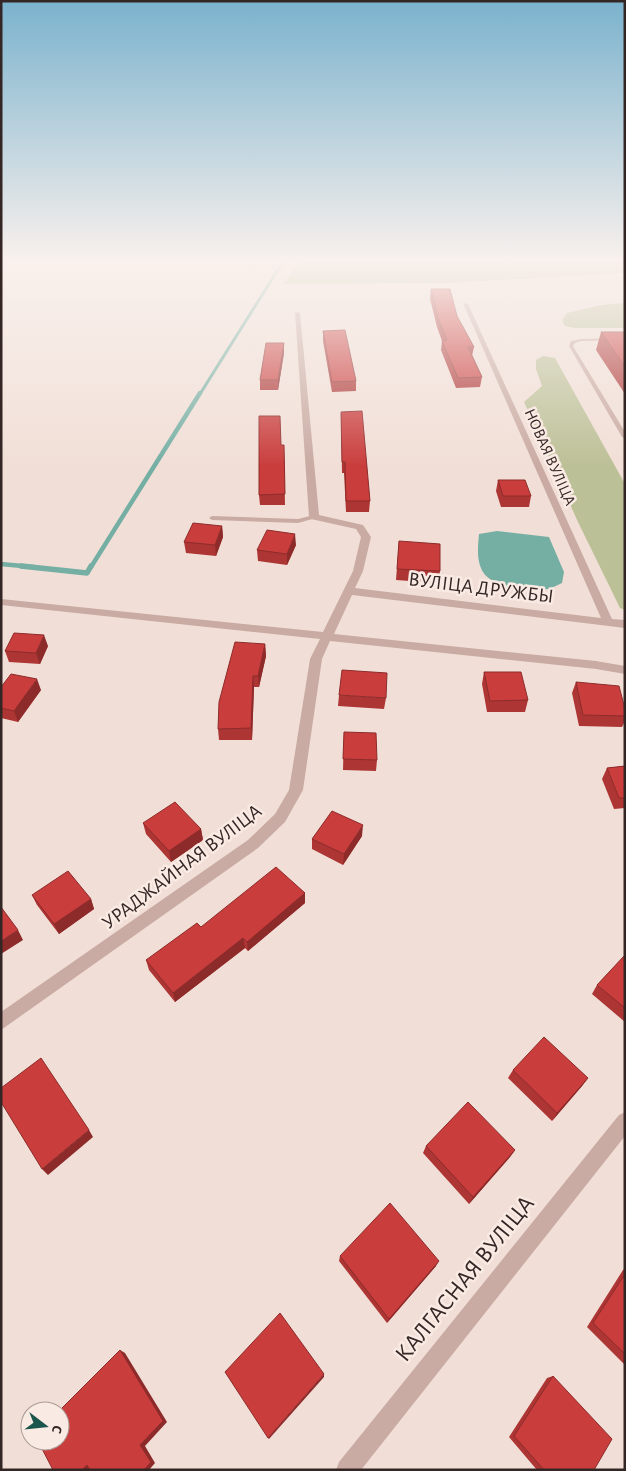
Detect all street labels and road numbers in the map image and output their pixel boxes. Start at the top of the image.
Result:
street label: НОВАЯ ВУЛІЦА [522,406,579,508]
street label: ВУЛІЦА ДРУЖБЫ [407,569,555,607]
street label: УРАДЖАЙНАЯ ВУЛІЦА [99,801,266,933]
street label: КАЛГАСНАЯ ВУЛІЦА [391,1192,539,1366]

